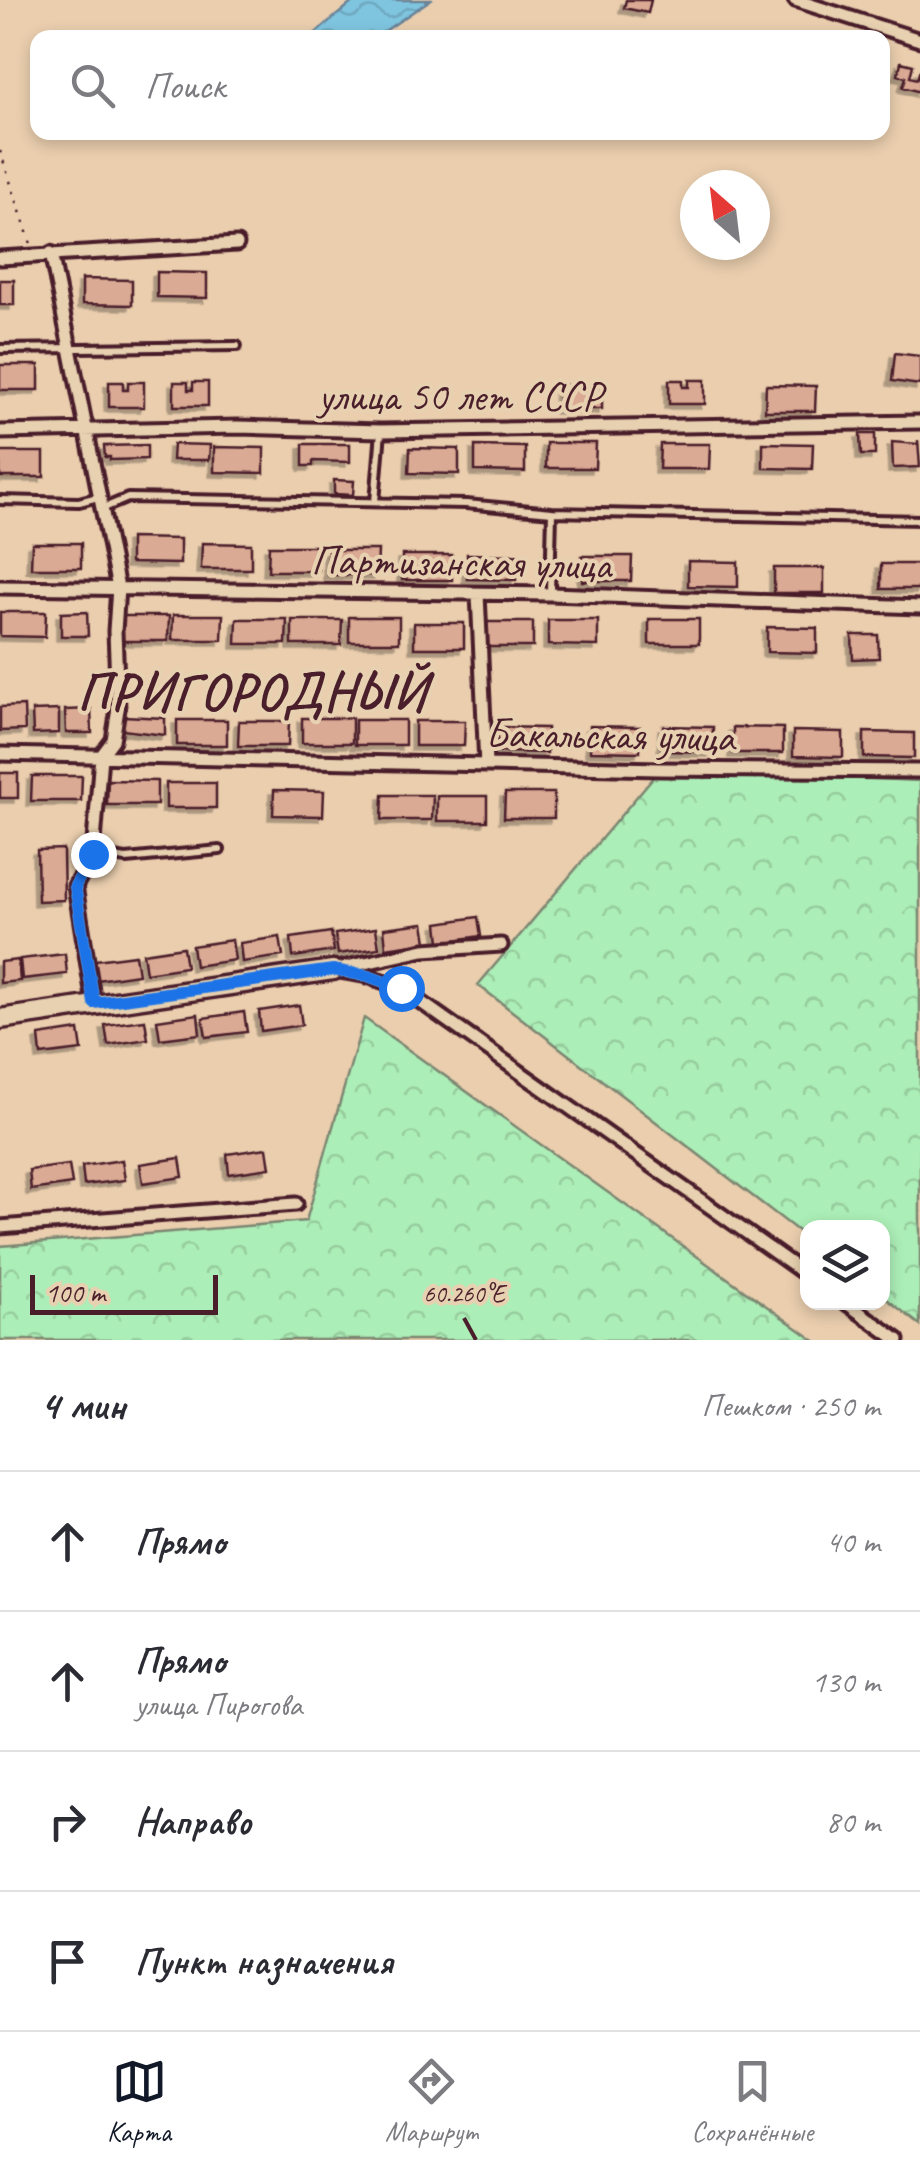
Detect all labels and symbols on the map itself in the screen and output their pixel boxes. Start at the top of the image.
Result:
north arrow [680,170,770,260]
street label: улица 50 лет СССР [315,370,607,423]
street label: Партизанская улица [311,533,614,592]
district label: ПРИГОРОДНЫЙ [77,659,435,725]
street label: Бакальская улица [485,707,738,764]
route end [71,832,117,878]
route start [379,966,425,1012]
scale bar [30,1270,218,1314]
text: 60.260°E [423,1278,508,1310]

